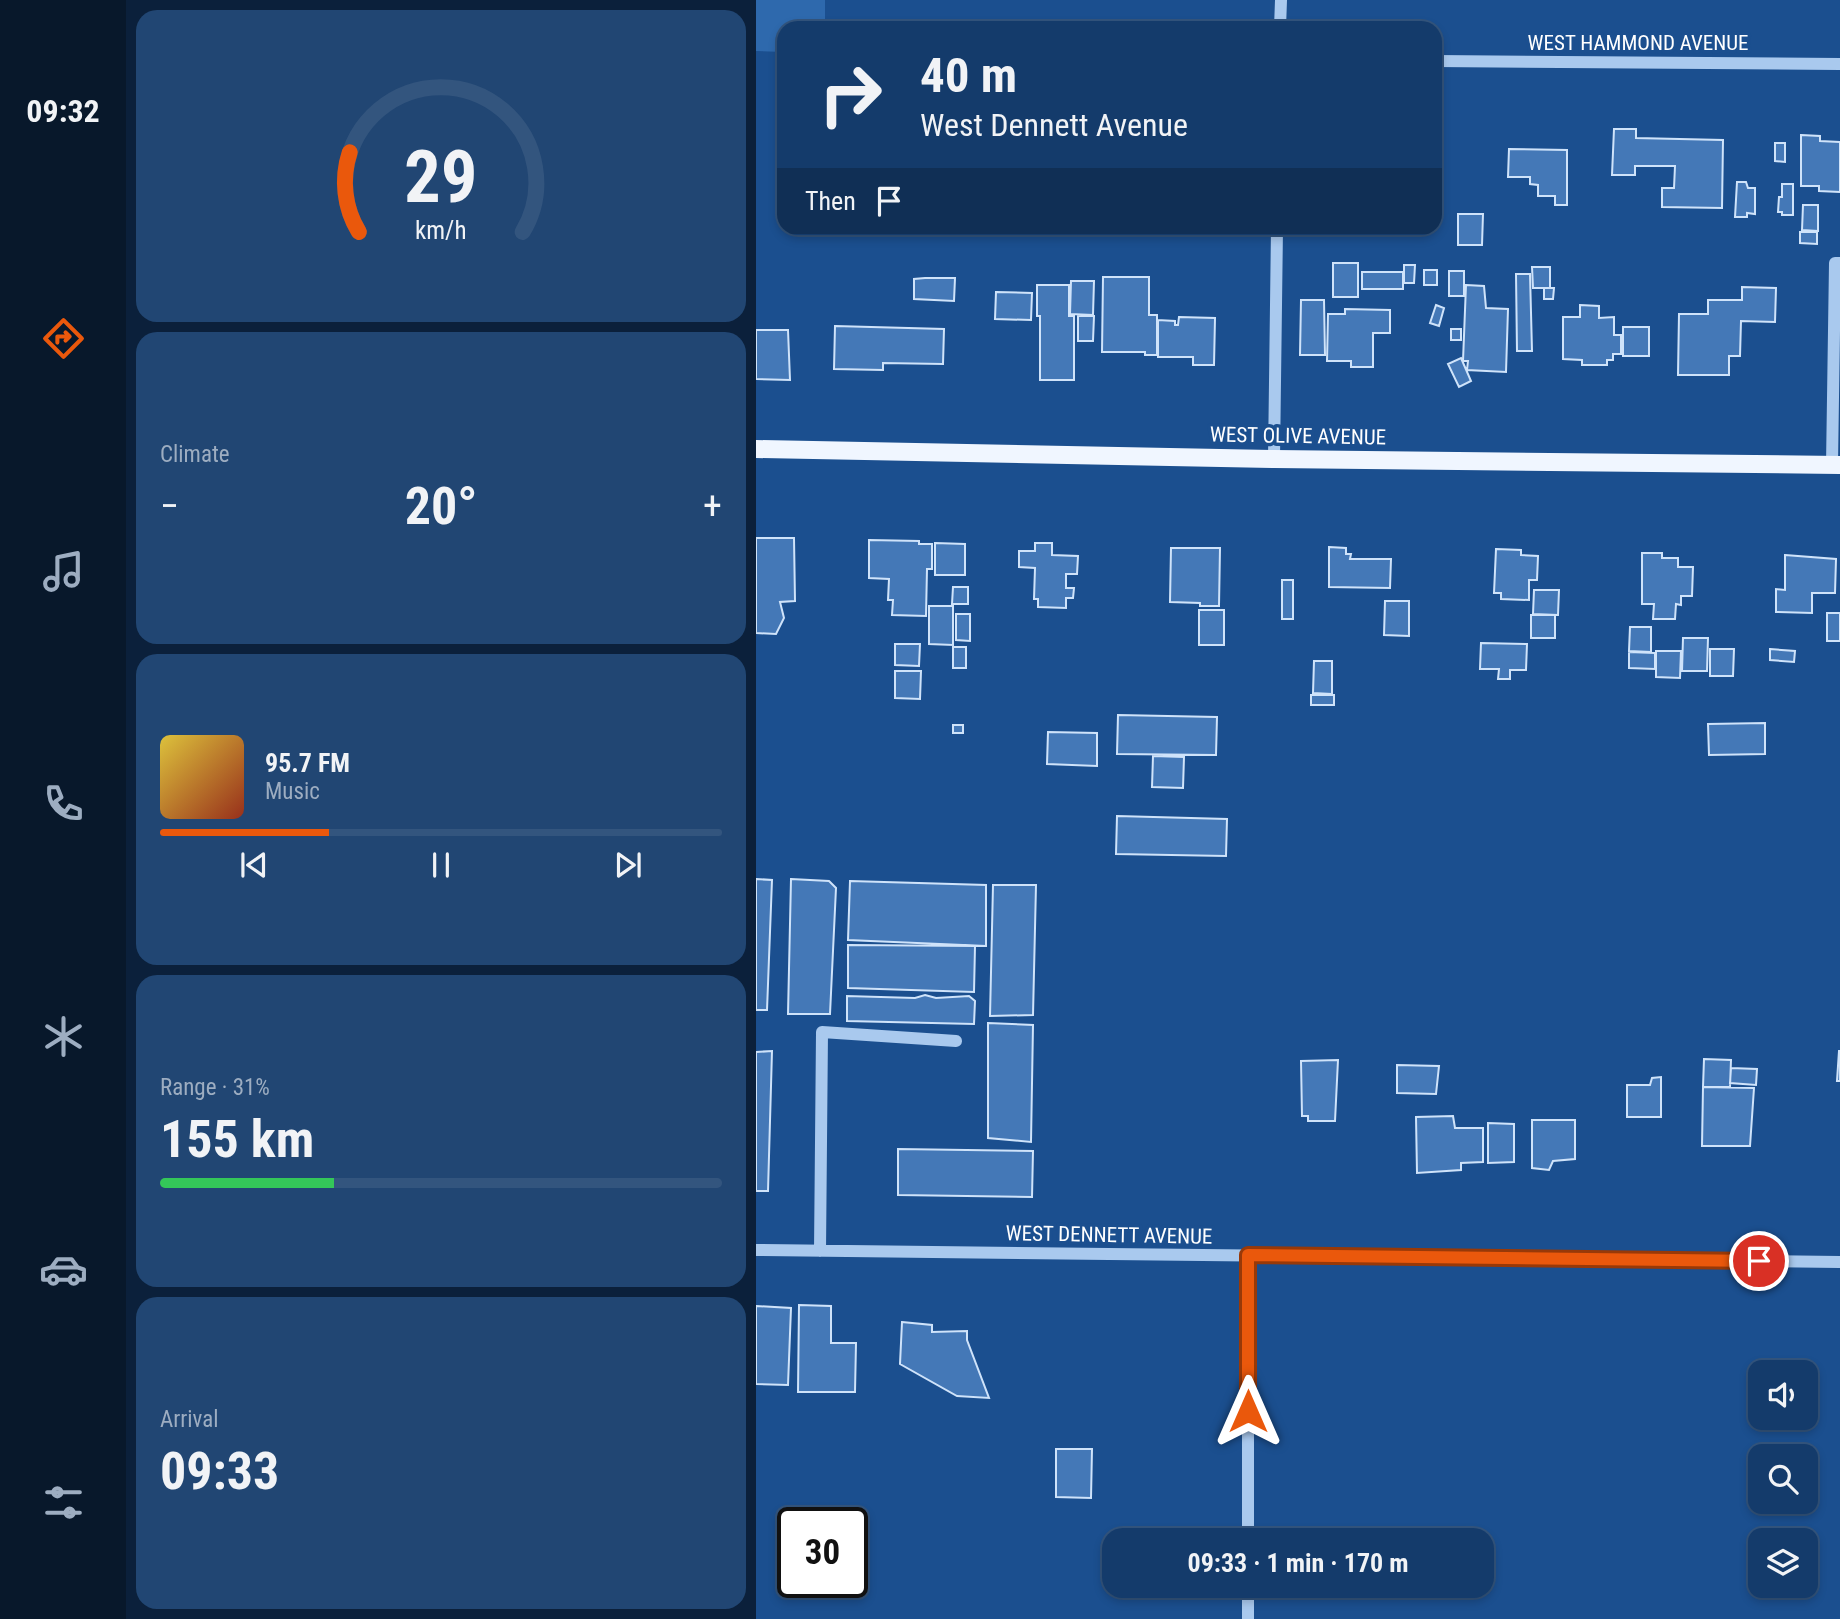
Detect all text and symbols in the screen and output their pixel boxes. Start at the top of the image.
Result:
street label: WEST HAMMOND AVENUE [1528,31,1748,55]
text: 40 m [920,47,1017,104]
icon: right [805,49,896,140]
text: 09:32 [26,92,100,130]
text: West Dennett Avenue [920,106,1188,144]
text: 29 [404,134,478,220]
icon: arrive [870,182,908,220]
text: Then [805,186,856,216]
text: km/h [415,216,467,245]
icon: directions [39,314,88,363]
street label: WEST OLIVE AVENUE [1210,422,1386,450]
text: Climate [160,441,230,468]
text: 20° [405,476,477,537]
text: − [160,484,179,528]
text: + [703,484,722,528]
icon: music [39,547,88,596]
text: 95.7 FM [265,748,350,778]
text: Music [265,778,320,805]
icon: phone [39,779,88,828]
icon: previous [235,846,273,884]
icon: pause [422,846,460,884]
icon: next [609,846,647,884]
icon: climate [39,1012,88,1061]
text: Range · 31% [160,1074,270,1101]
text: 155 km [160,1109,314,1170]
street label: WEST DENNETT AVENUE [1005,1221,1213,1249]
pin [1729,1231,1789,1291]
icon: arrive [1740,1242,1778,1280]
icon: car [39,1245,88,1294]
map controls [1748,1360,1818,1598]
button: sound [1748,1360,1818,1430]
position arrow [1211,1374,1285,1448]
text: Arrival [160,1406,219,1433]
text: 09:33 [160,1441,279,1502]
button: search [1748,1444,1818,1514]
icon: filters [39,1478,88,1527]
speed limit sign: 30 [777,1507,868,1598]
button: layers [1748,1528,1818,1598]
text: 09:33 · 1 min · 170 m [1188,1548,1408,1578]

